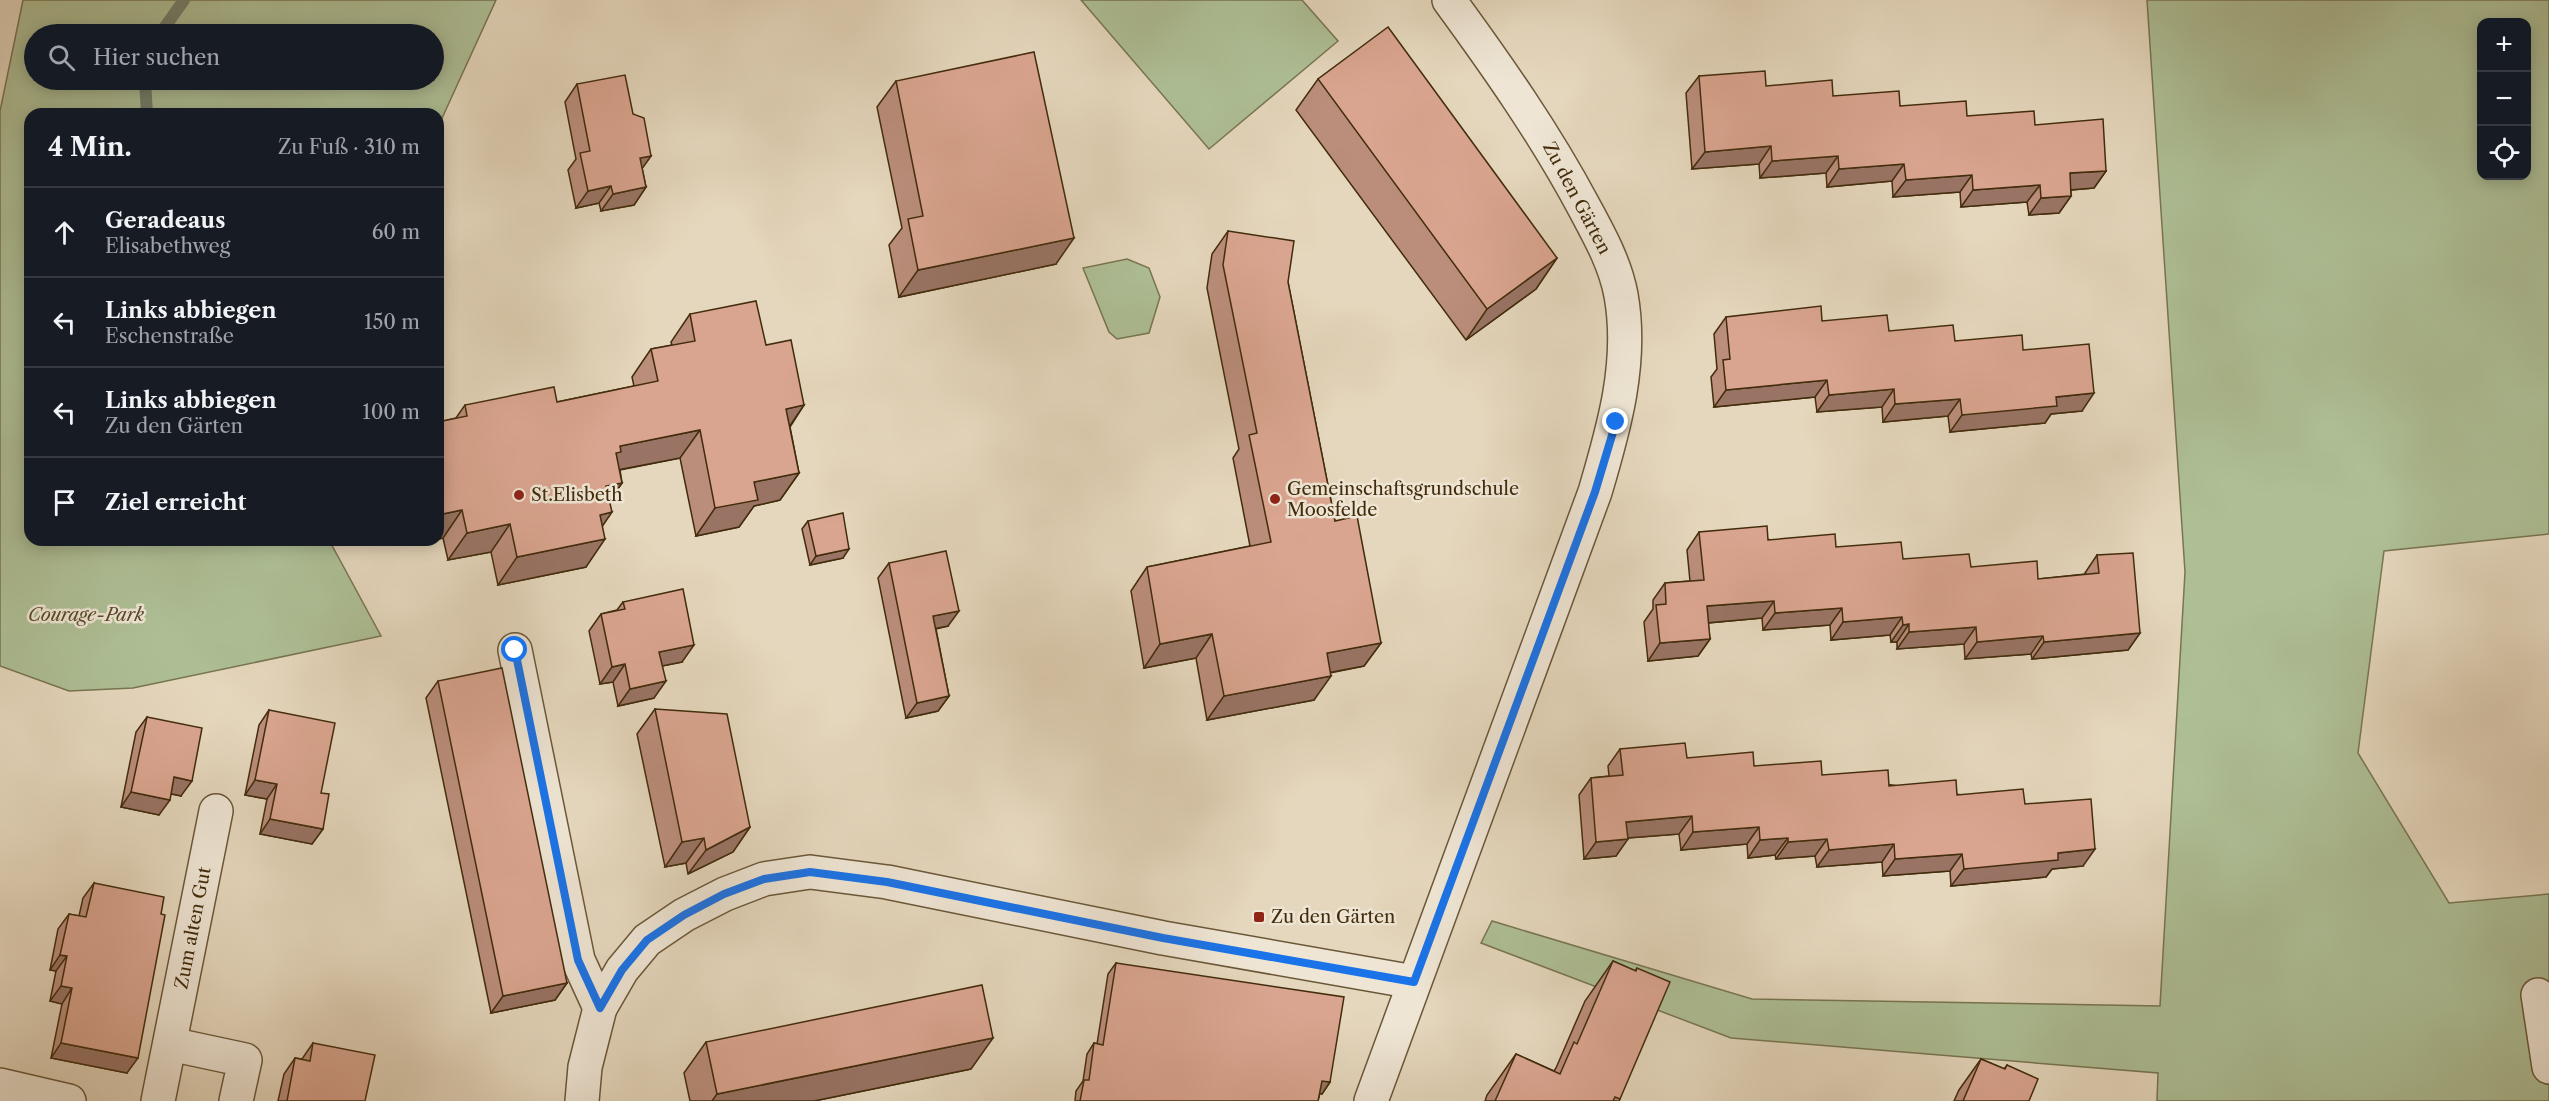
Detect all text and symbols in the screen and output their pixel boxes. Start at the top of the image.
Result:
map controls [2477,18,2531,180]
button: + [2477,18,2531,72]
search box [24,24,444,90]
icon: search [45,41,78,74]
text: Hier suchen [93,44,220,71]
button: − [2477,72,2531,126]
button: locate [2477,126,2531,180]
text: 4 Min. [48,131,132,163]
text: Zu Fuß · 310 m [278,135,420,159]
street label: Zu den Gärten [1538,138,1616,258]
text: Geradeaus [105,207,225,234]
icon: ahead [48,216,81,249]
text: 60 m [372,220,420,244]
text: Elisabethweg [105,234,230,258]
text: Links abbiegen [105,297,277,324]
icon: left [48,306,81,339]
text: 150 m [364,310,420,334]
text: Eschenstraße [105,324,234,348]
text: Links abbiegen [105,387,277,414]
icon: left [48,396,81,429]
text: 100 m [362,400,420,424]
route end [1602,408,1628,434]
text: Zu den Gärten [105,414,243,438]
place label: Gemeinschaftsgrundschule Moosfelde [1287,478,1519,521]
place label: St.Elisbeth [531,484,623,506]
icon: arrive [48,486,81,519]
marker: St.Elisbeth [512,488,526,502]
text: Ziel erreicht [105,489,246,516]
marker: Gemeinschaftsgrundschule Moosfelde [1268,492,1282,506]
park label: Courage-Park [28,604,145,626]
route start [501,636,527,662]
street label: Zum alten Gut [170,864,216,991]
place label: Zu den Gärten [1271,906,1395,928]
marker: Zu den Gärten [1252,910,1266,924]

